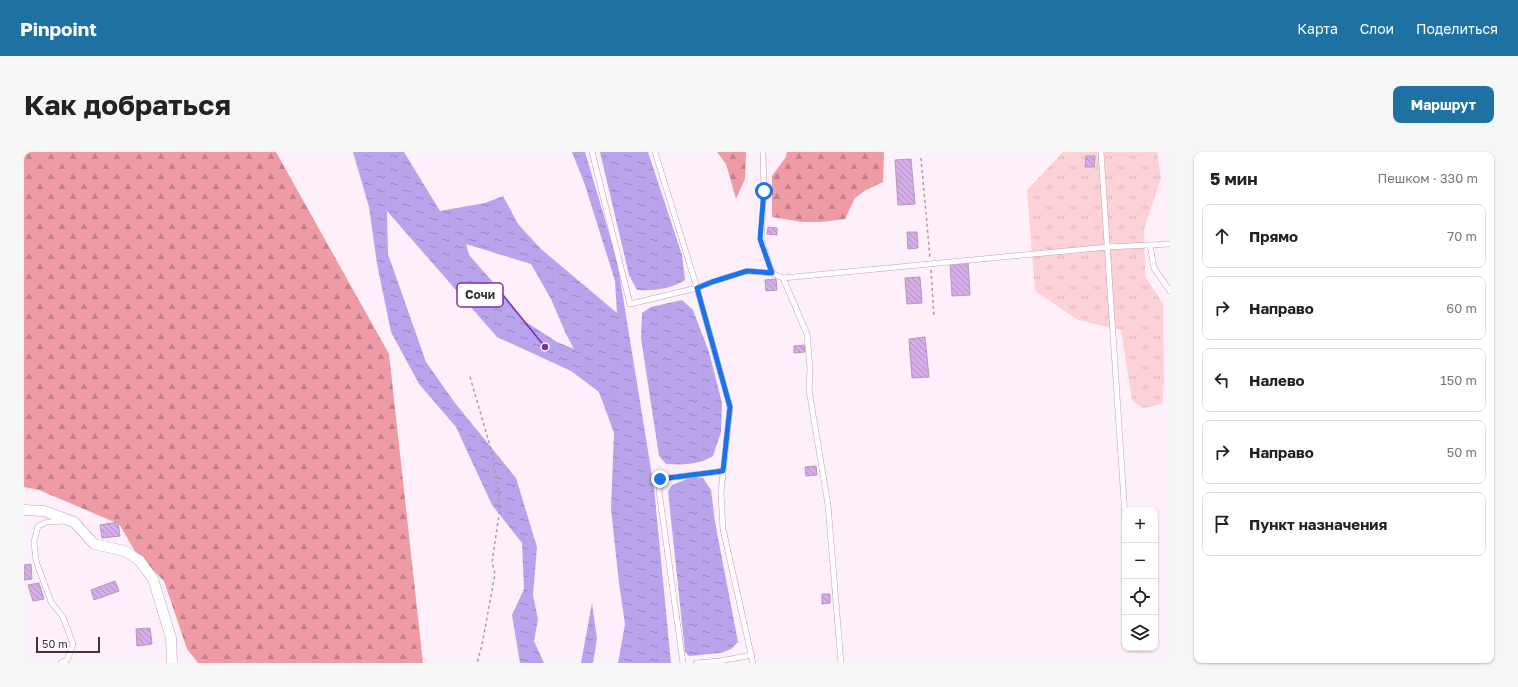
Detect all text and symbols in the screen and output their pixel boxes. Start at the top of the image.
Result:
text: Pinpoint [20,17,97,40]
text: Карта [1297,20,1338,37]
text: Слои [1360,20,1394,37]
text: Поделиться [1416,20,1498,37]
button: Маршрут [1393,86,1494,123]
text: Как добраться [24,88,231,121]
text: 5 мин [1210,168,1258,189]
text: Пешком · 330 m [1377,170,1478,186]
route start [755,182,773,200]
icon: ahead [1211,225,1233,247]
text: Прямо [1249,227,1298,245]
text: 70 m [1447,228,1477,244]
callout: Сочи [457,283,503,307]
text: Сочи [465,287,495,302]
icon: right [1211,297,1233,319]
text: Направо [1249,299,1314,317]
text: 60 m [1446,300,1477,316]
icon: left [1211,369,1233,391]
text: Налево [1249,371,1305,389]
text: 150 m [1440,372,1477,388]
icon: right [1211,441,1233,463]
text: Направо [1249,443,1314,461]
text: 50 m [1447,444,1477,460]
route end [651,470,669,488]
map controls [1122,507,1158,651]
button: + [1122,507,1158,543]
icon: arrive [1211,513,1233,535]
text: Пункт назначения [1249,515,1387,533]
button: − [1122,543,1158,579]
button: locate [1122,579,1158,615]
button: layers [1122,615,1158,651]
scale bar [36,635,100,654]
text: 50 m [42,637,68,650]

